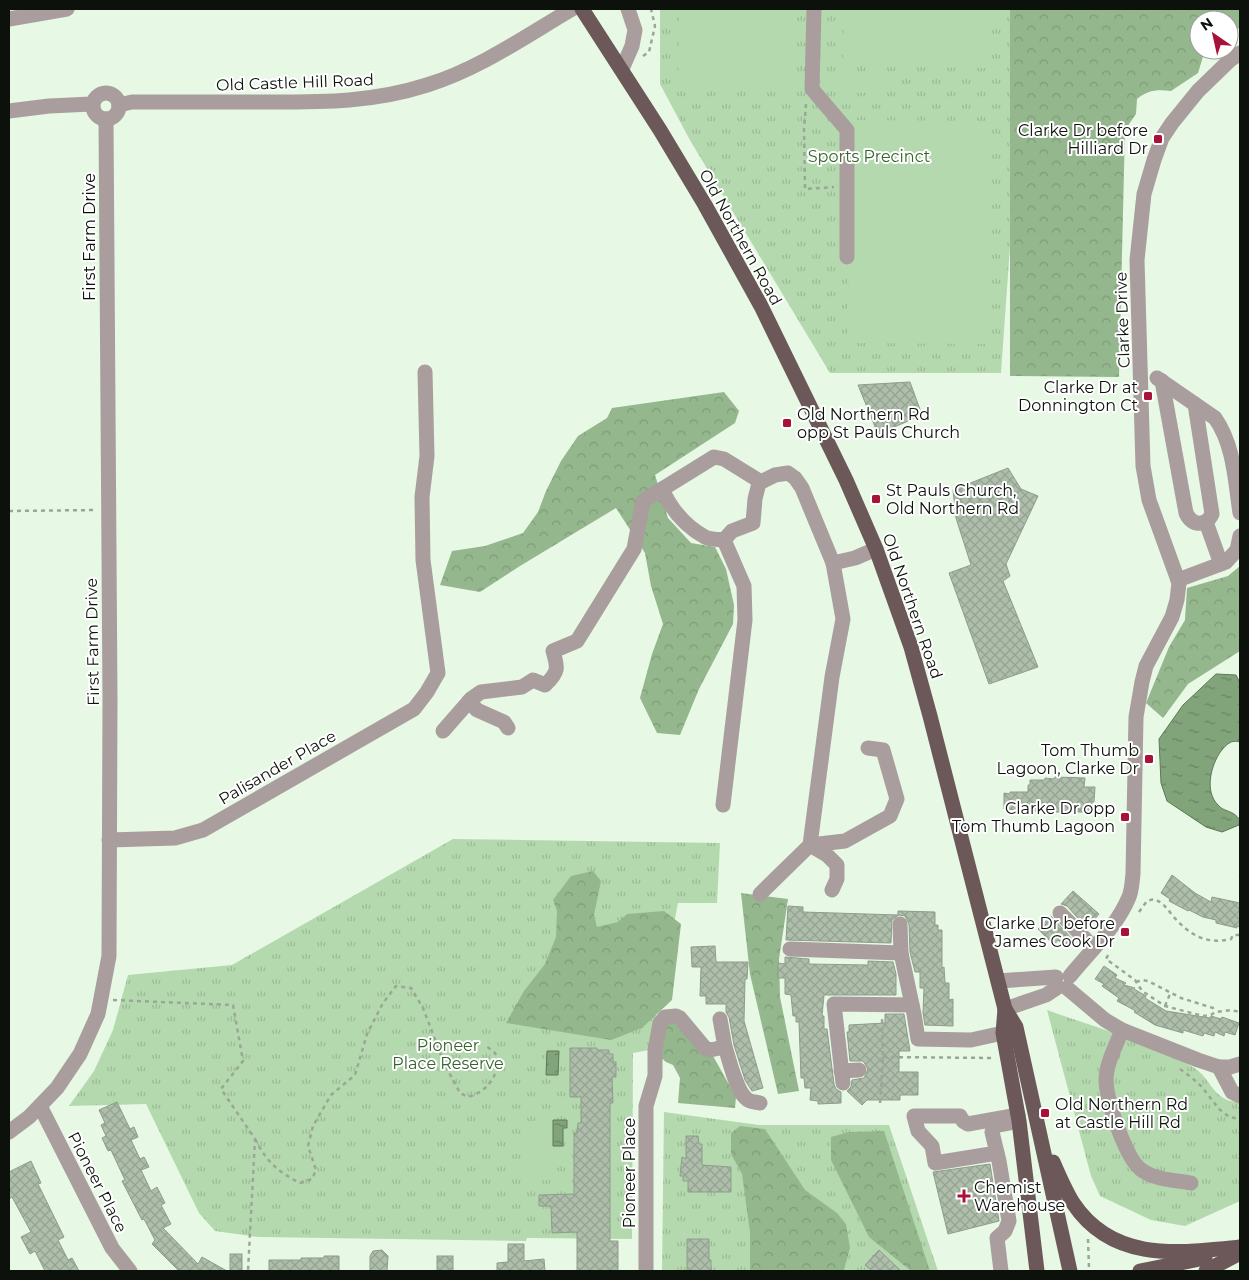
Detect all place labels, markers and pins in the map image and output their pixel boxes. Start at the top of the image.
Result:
place label: Clarke Dr before Hilliard Dr [1018,121,1148,158]
marker: Clarke Dr before Hilliard Dr [1152,133,1164,145]
place label: Clarke Dr at Donnington Ct [1018,378,1138,415]
marker: Clarke Dr at Donnington Ct [1142,390,1154,402]
place label: Old Northern Rd opp St Pauls Church [797,405,960,442]
marker: Old Northern Rd opp St Pauls Church [781,417,793,429]
place label: St Pauls Church, Old Northern Rd [886,481,1019,518]
marker: St Pauls Church, Old Northern Rd [870,493,882,505]
place label: Tom Thumb Lagoon, Clarke Dr [997,741,1139,778]
marker: Tom Thumb Lagoon, Clarke Dr [1143,753,1155,765]
place label: Clarke Dr opp Tom Thumb Lagoon [952,799,1115,836]
marker: Clarke Dr opp Tom Thumb Lagoon [1119,811,1131,823]
place label: Clarke Dr before James Cook Dr [985,914,1115,951]
marker: Clarke Dr before James Cook Dr [1119,926,1131,938]
place label: Old Northern Rd at Castle Hill Rd [1055,1095,1188,1132]
marker: Old Northern Rd at Castle Hill Rd [1039,1107,1051,1119]
place label: Chemist Warehouse [974,1178,1065,1215]
marker: Chemist Warehouse [958,1190,970,1202]

